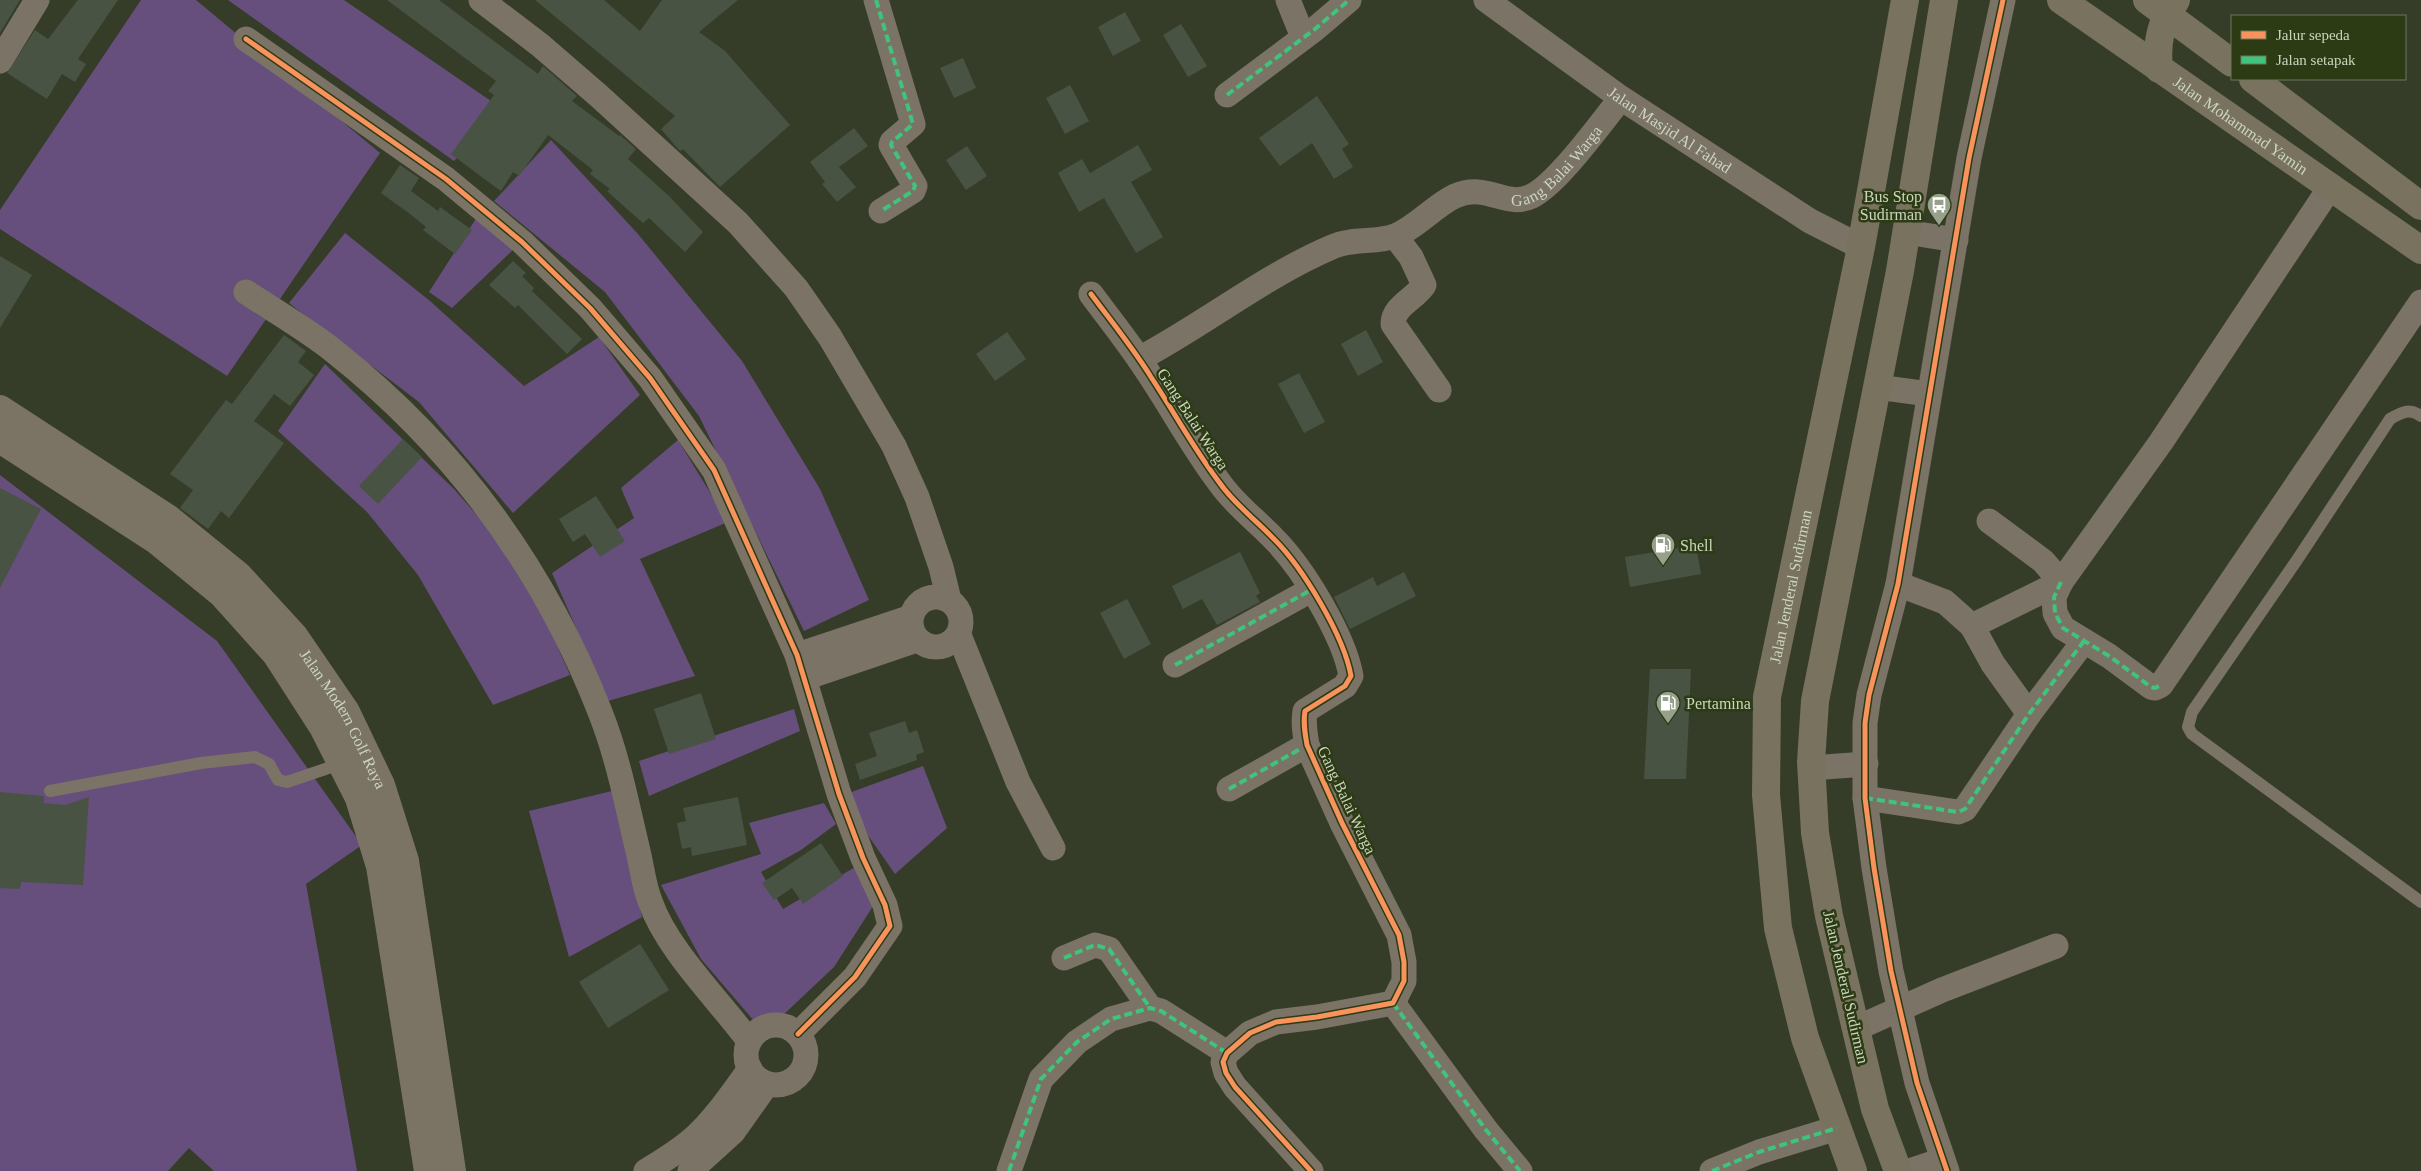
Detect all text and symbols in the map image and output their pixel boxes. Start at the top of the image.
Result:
legend [2231,15,2406,80]
text: Jalur sepeda [2276,27,2350,43]
text: Jalan setapak [2276,52,2356,68]
street label: Jalan Mohammad Yamin [2170,72,2311,177]
street label: Jalan Masjid Al Fahad [1605,83,1735,176]
street label: Gang Balai Warga [1511,122,1605,208]
place label: Bus Stop Sudirman [1860,188,1922,223]
bus stop icon: Bus Stop Sudirman [1926,192,1952,226]
street label: Gang Balai Warga [1153,365,1232,473]
street label: Jalan Jenderal Sudirman [1766,508,1814,665]
fuel station icon: Shell [1650,532,1676,566]
place label: Shell [1680,537,1713,554]
street label: Jalan Modern Golf Raya [297,646,390,791]
fuel station icon: Pertamina [1655,690,1681,724]
place label: Pertamina [1686,695,1751,712]
street label: Gang Balai Warga [1314,743,1379,857]
street label: Jalan Jenderal Sudirman [1820,909,1872,1065]

